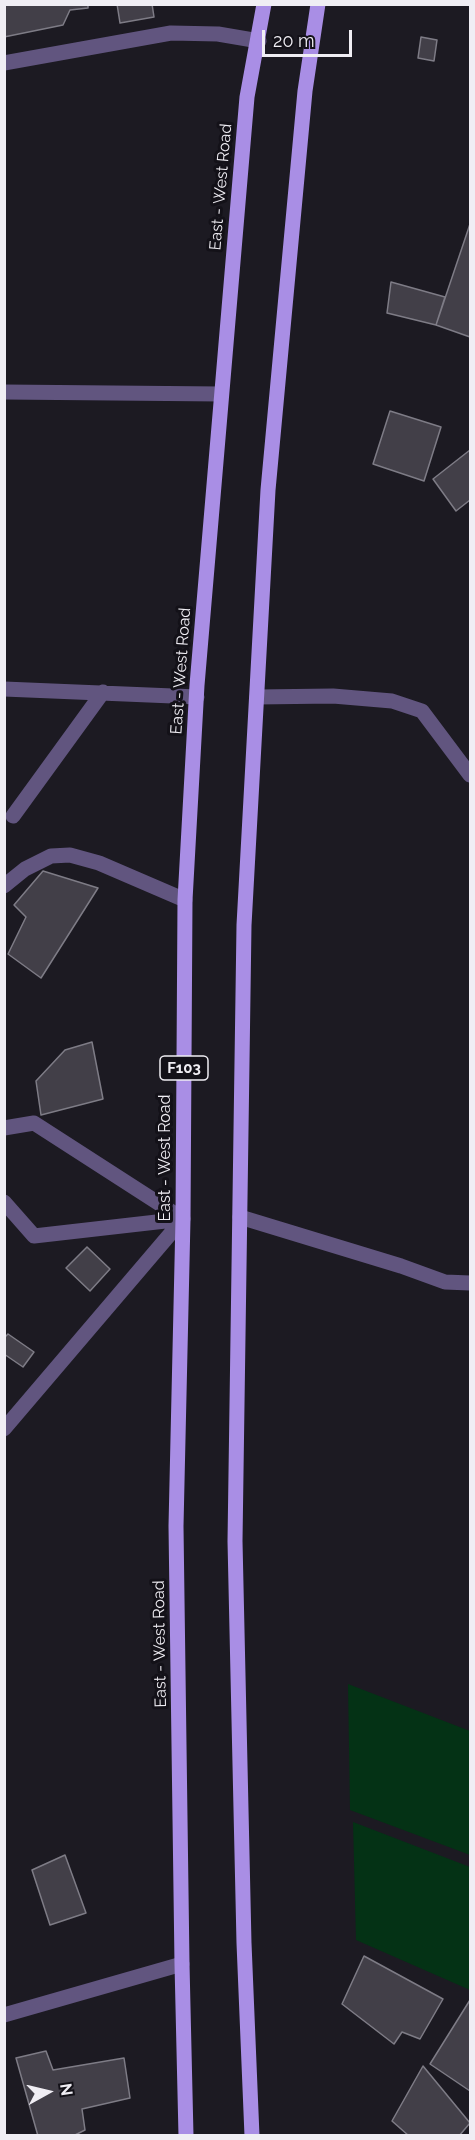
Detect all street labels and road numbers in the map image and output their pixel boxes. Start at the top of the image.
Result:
street label: East - West Road [206,123,236,251]
street label: East - West Road [167,607,195,735]
road number: F103 [160,1056,208,1080]
street label: East - West Road [155,1094,175,1222]
street label: East - West Road [149,1580,171,1708]

